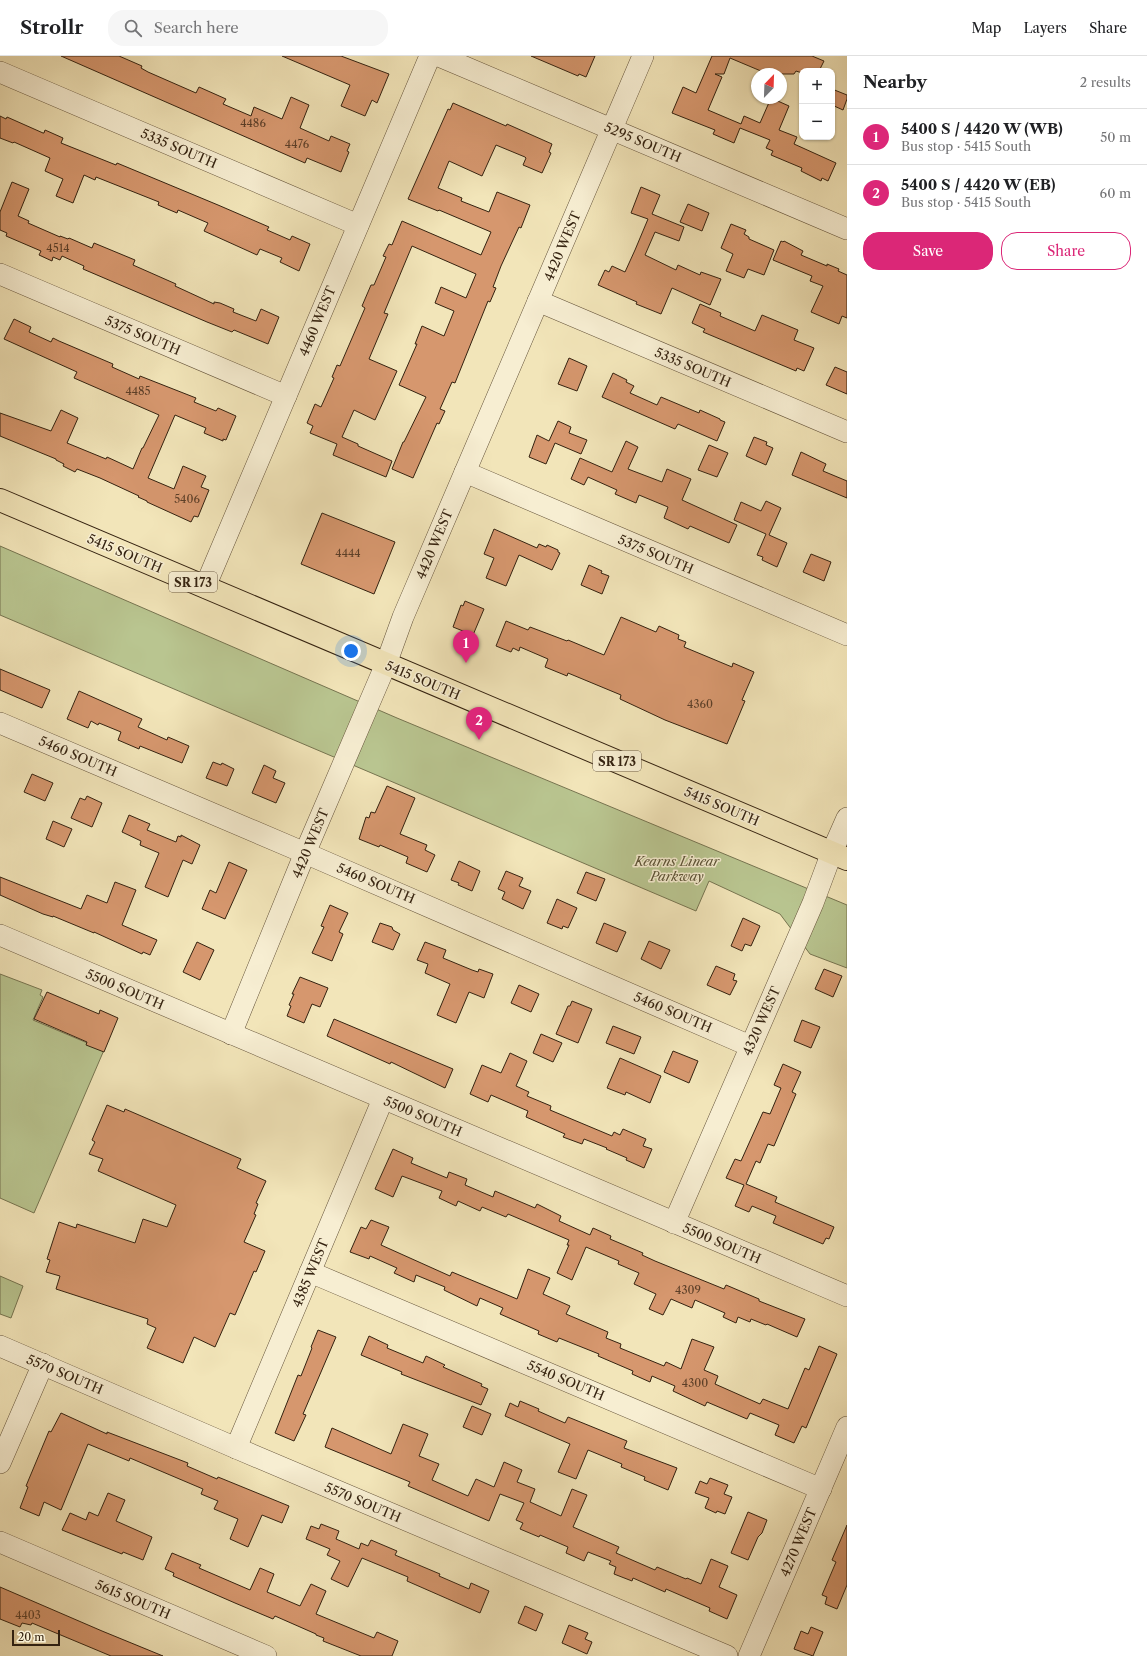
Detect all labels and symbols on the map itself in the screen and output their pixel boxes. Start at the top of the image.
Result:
north arrow [751,68,787,104]
house number: 4486 [240,116,266,130]
street label: 5295 SOUTH [602,119,684,165]
street label: 5335 SOUTH [138,125,220,171]
house number: 4476 [285,137,310,151]
street label: 4420 WEST [540,208,584,283]
house number: 4514 [46,241,70,255]
street label: 4460 WEST [295,283,339,358]
street label: 5375 SOUTH [103,312,183,358]
street label: 5335 SOUTH [652,344,734,390]
house number: 4485 [125,384,151,398]
house number: 5406 [174,492,200,506]
street label: 4420 WEST [412,506,456,581]
street label: 5415 SOUTH [85,530,165,576]
street label: 5375 SOUTH [616,531,696,577]
house number: 4444 [335,546,361,560]
road number: SR 173 [169,572,217,592]
pin: 1 [453,630,479,663]
your location [341,641,361,661]
street label: 5415 SOUTH [383,657,463,703]
house number: 4360 [687,697,713,711]
pin: 2 [466,707,492,740]
street label: 5460 SOUTH [37,732,119,780]
road number: SR 173 [593,751,641,771]
street label: 5415 SOUTH [682,783,762,829]
street label: 4420 WEST [288,805,332,880]
park label: Kearns Linear Parkway [634,853,720,884]
street label: 5460 SOUTH [335,859,417,907]
street label: 5500 SOUTH [83,965,167,1013]
street label: 4320 WEST [739,984,783,1058]
street label: 5460 SOUTH [632,988,714,1036]
street label: 5500 SOUTH [381,1092,465,1140]
street label: 5500 SOUTH [680,1219,764,1267]
street label: 4385 WEST [288,1236,332,1310]
house number: 4309 [675,1283,701,1297]
street label: 5570 SOUTH [24,1351,106,1397]
street label: 5540 SOUTH [525,1356,607,1404]
house number: 4300 [682,1376,708,1390]
street label: 5570 SOUTH [322,1479,404,1525]
street label: 4270 WEST [776,1505,820,1579]
street label: 5615 SOUTH [93,1576,173,1622]
house number: 4403 [15,1608,41,1622]
scale bar [12,1628,60,1647]

